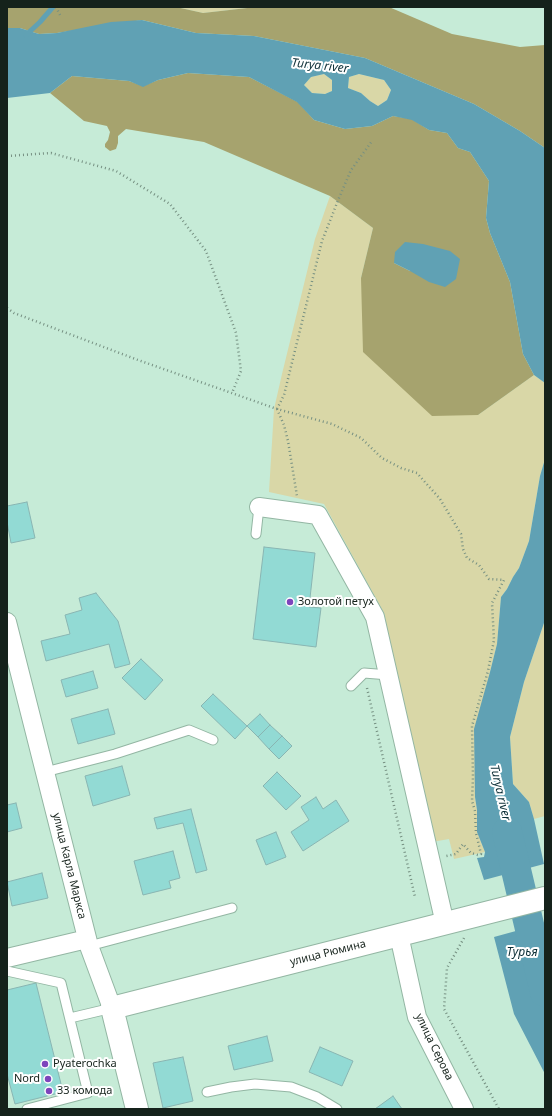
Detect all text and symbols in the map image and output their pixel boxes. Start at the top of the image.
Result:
water label: Turya river [291,56,349,76]
place label: Золотой петух [298,595,374,609]
marker: Золотой петух [285,597,295,607]
water label: Turya river [487,764,513,822]
street label: улица Карла Маркса [49,812,89,920]
street label: улица Рюмина [289,937,367,969]
water label: Турья [506,946,538,960]
street label: улица Серова [412,1011,456,1083]
place label: Pyaterochka [53,1057,117,1071]
marker: Pyaterochka [40,1059,50,1069]
place label: Nord [14,1072,40,1086]
marker: Nord [43,1074,53,1084]
place label: 33 комода [57,1084,112,1098]
marker: 33 комода [44,1086,54,1096]

